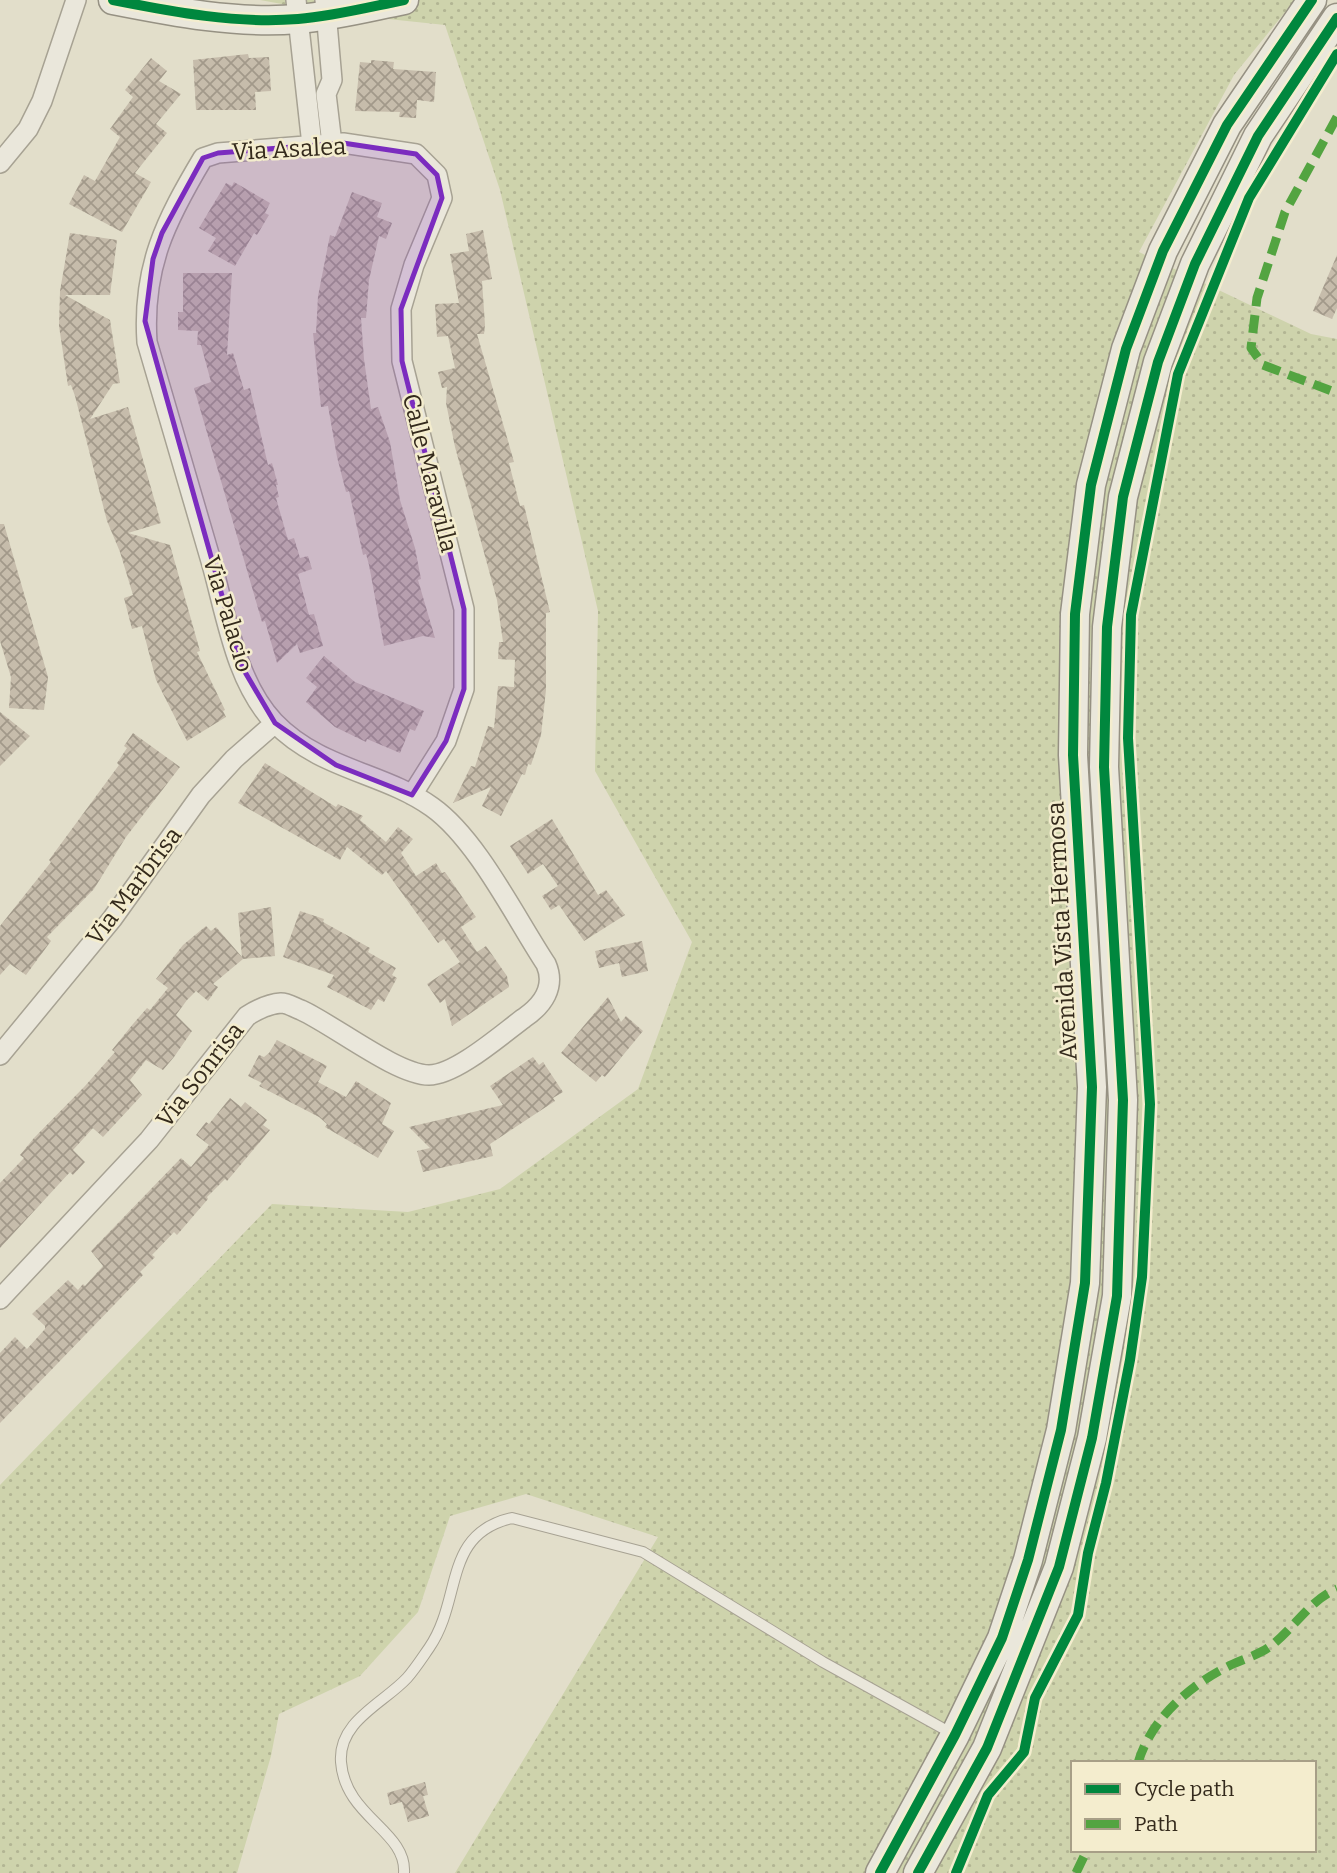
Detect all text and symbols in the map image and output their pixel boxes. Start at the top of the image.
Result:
street label: Via Asalea [231,132,347,166]
street label: Calle Maravilla [397,391,463,555]
street label: Via Palacio [197,553,259,675]
street label: Avenida Vista Hermosa [1041,801,1083,1061]
street label: Via Marbrisa [81,821,187,951]
street label: Via Sonrisa [150,1017,250,1133]
legend [1071,1761,1316,1852]
text: Cycle path [1134,1776,1234,1802]
text: Path [1134,1811,1178,1837]

